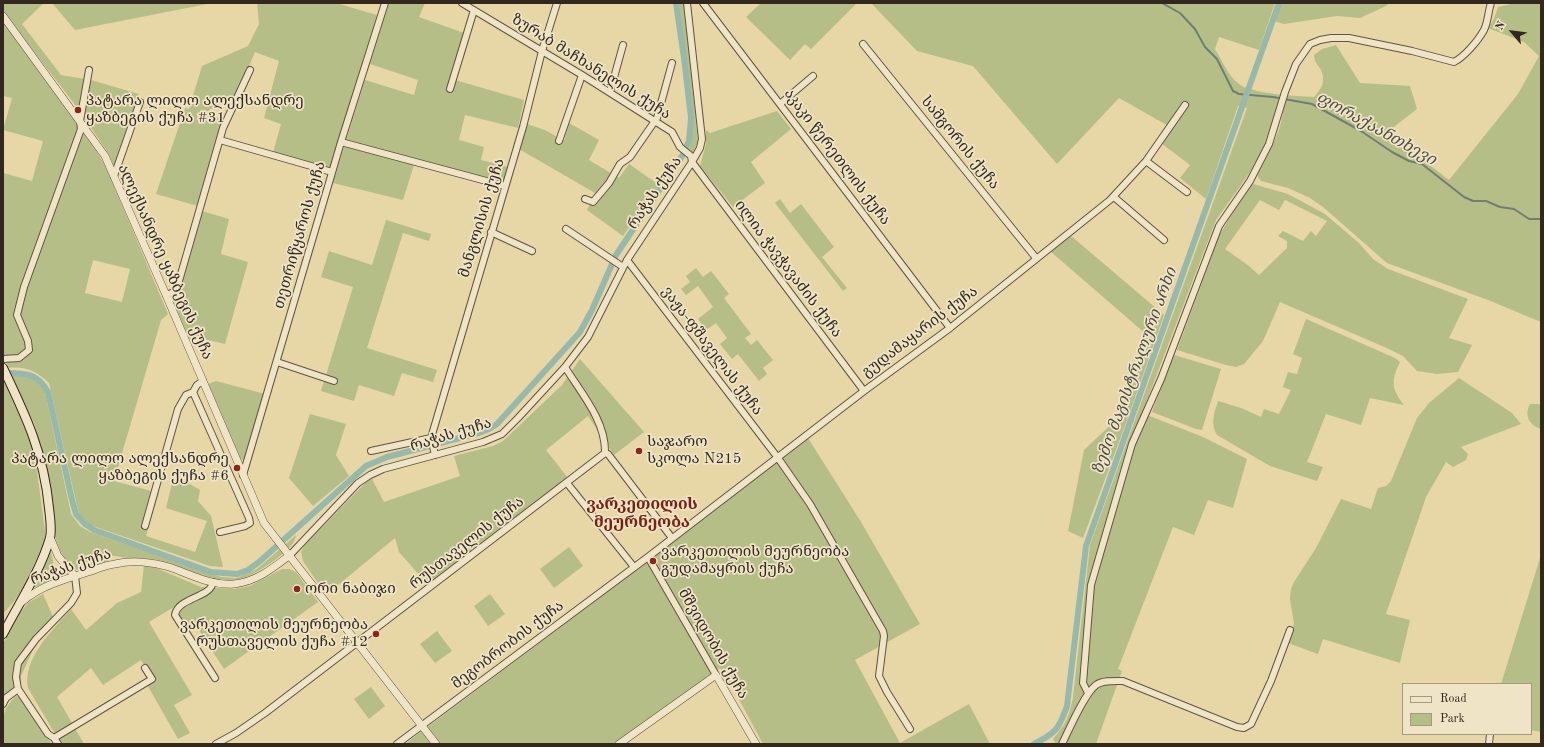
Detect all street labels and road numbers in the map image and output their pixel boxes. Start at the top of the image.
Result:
street label: ზურაბ მაჩხანელის ქუჩა [508,11,674,123]
street label: აკაკი წერეთლის ქუჩა [780,85,894,229]
street label: სამგორის ქუჩა [917,93,1003,193]
street label: რაჭას ქუჩა [624,153,686,233]
street label: მანგლისის ქუჩა [455,156,509,280]
street label: თეთრიწყაროს ქუჩა [270,159,330,311]
street label: ალექსანდრე ყაზბეგის ქუჩა [114,161,216,363]
street label: ილია ჭავჭავაძის ქუჩა [730,197,846,341]
street label: გუდამაყარის ქუჩა [858,282,982,382]
street label: ვაჟა-ფშაველას ქუჩა [658,283,766,419]
street label: რაჭას ქუჩა [408,414,494,456]
street label: რუსთაველის ქუჩა [406,493,528,593]
street label: რაჭას ქუჩა [28,545,114,589]
street label: მშვიდობის ქუჩა [674,586,752,702]
street label: მეგობრობის ქუჩა [448,597,568,693]

